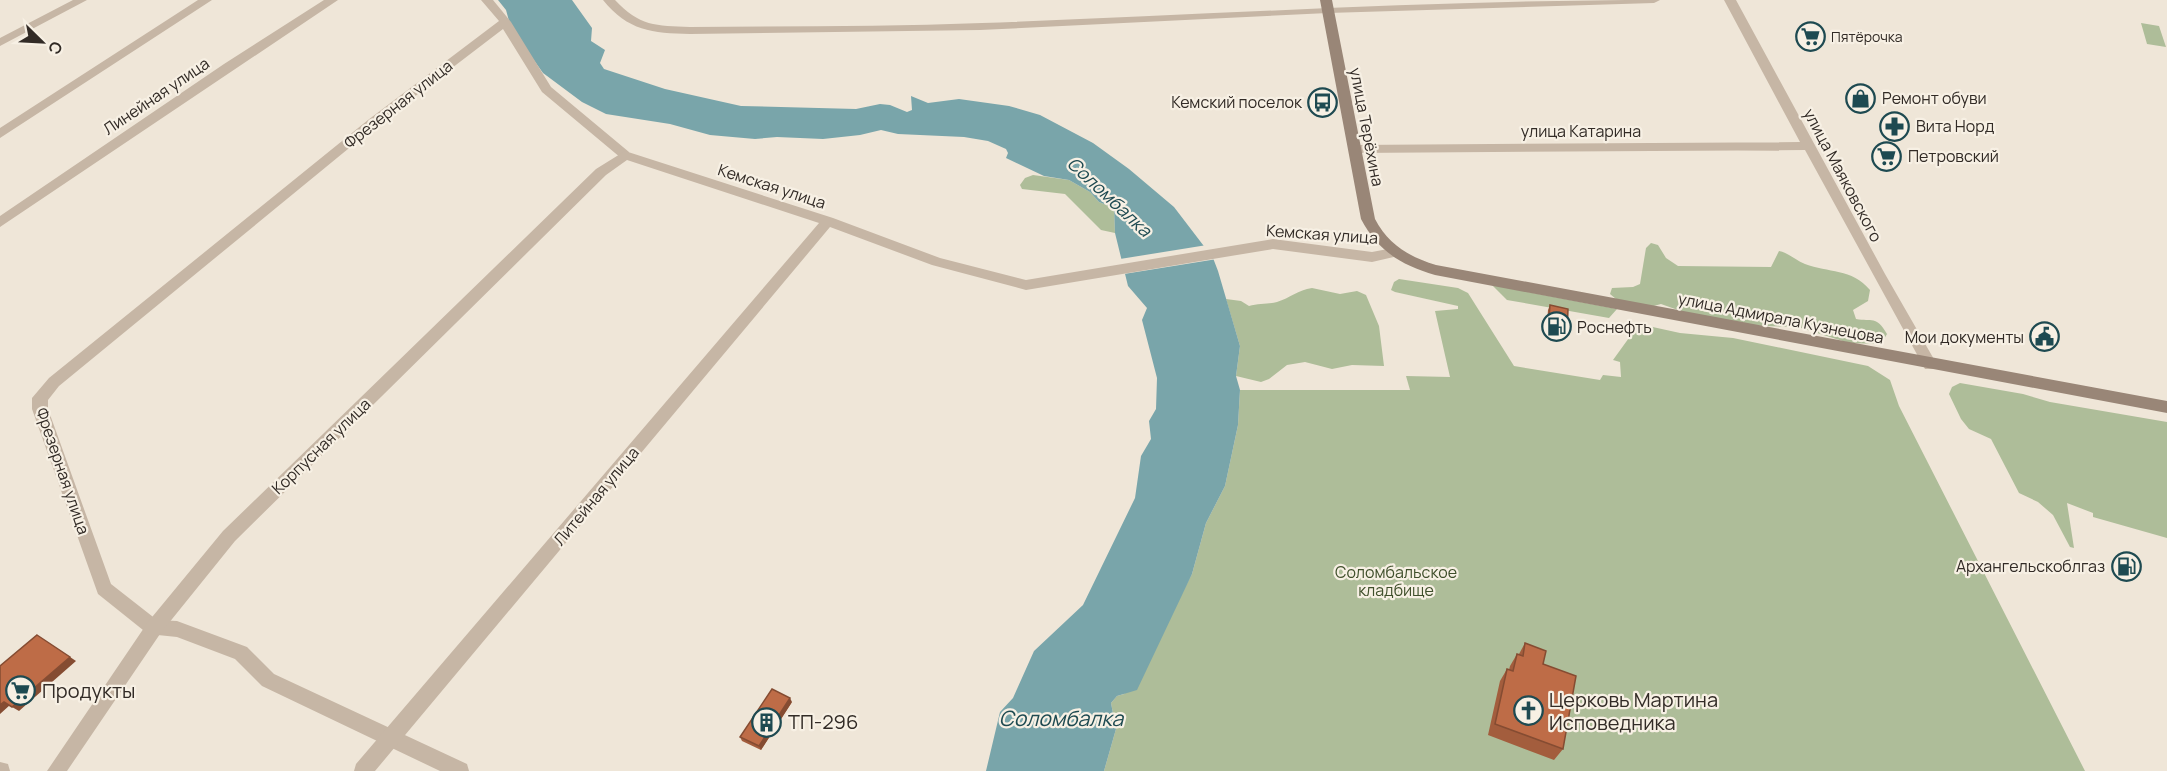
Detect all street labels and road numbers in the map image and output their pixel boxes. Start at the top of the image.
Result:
street label: Линейная улица [99,52,213,140]
street label: Фрезерная улица [339,55,457,153]
street label: улица Терёхина [1345,66,1389,188]
street label: улица Маяковского [1798,104,1888,246]
street label: улица Катарина [1521,120,1641,142]
street label: Кемская улица [715,158,829,214]
street label: Кемская улица [1265,219,1379,249]
street label: улица Адмирала Кузнецова [1676,287,1886,349]
street label: Корпусная улица [267,393,375,499]
street label: Фрезерная улица [31,405,95,537]
street label: Литейная улица [548,442,644,550]

